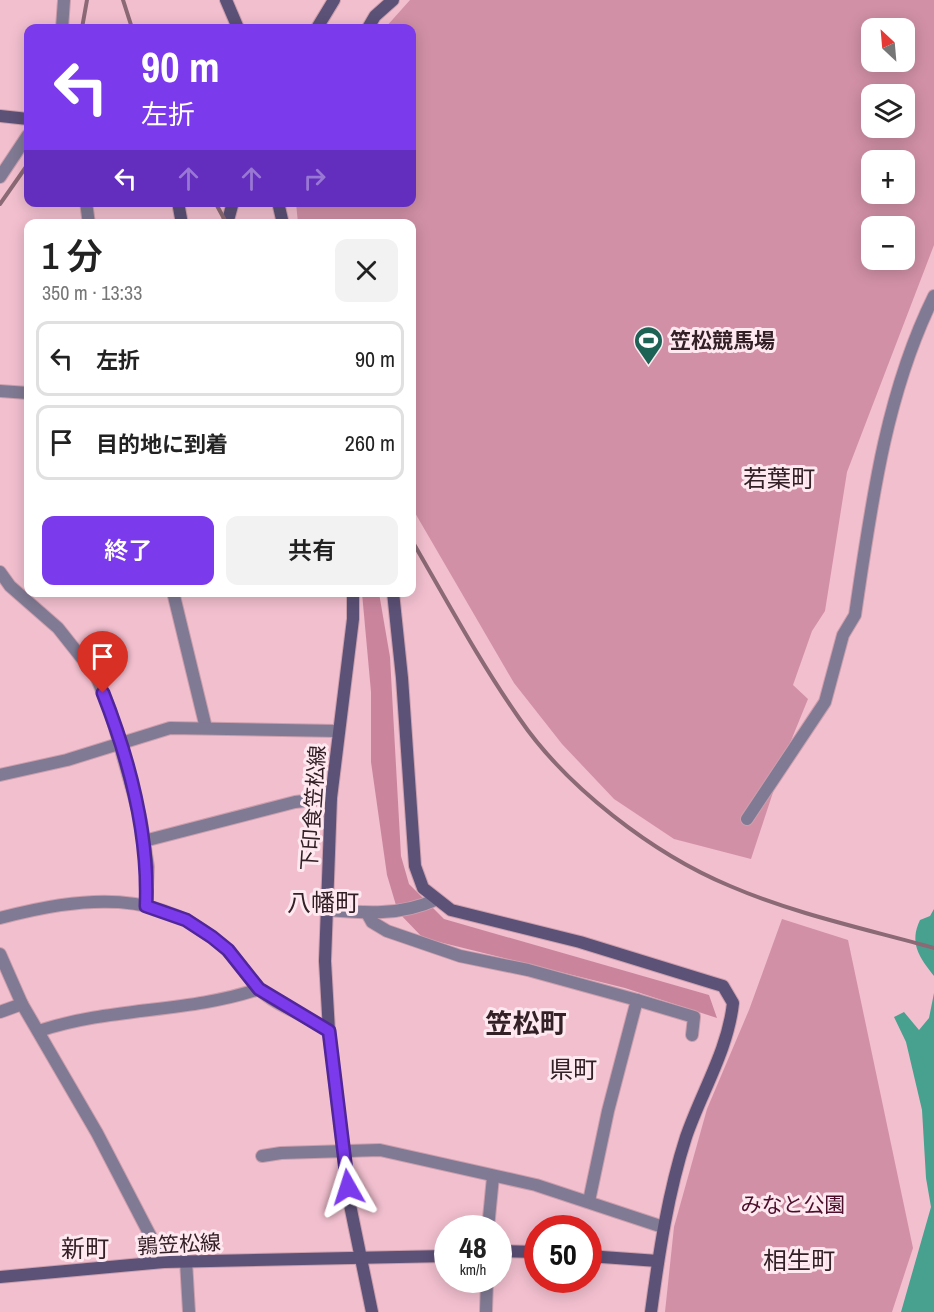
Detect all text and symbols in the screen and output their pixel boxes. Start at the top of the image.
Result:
north arrow [861,18,915,72]
map controls [861,18,915,270]
text: 90 m [141,39,220,95]
icon: left [42,48,120,126]
button: layers [861,84,915,138]
text: 左折 [141,96,195,132]
button: + [861,150,915,204]
icon: left [109,162,142,195]
icon: ahead [172,162,205,195]
icon: ahead [235,162,268,195]
icon: right [298,162,331,195]
button: − [861,216,915,270]
text: 1 分 [42,232,103,280]
button: close [335,239,398,302]
text: 350 m · 13:33 [42,279,142,306]
sports icon: 笠松競馬場 [633,324,665,366]
place label: 笠松競馬場 [670,326,775,355]
icon: left [45,342,78,375]
text: 90 m [355,344,395,374]
text: 左折 [96,345,140,375]
icon: arrive [45,426,78,459]
text: 260 m [345,428,395,458]
text: 目的地に到着 [96,429,228,459]
district label: 若葉町 [743,462,815,494]
button: 終了 [42,516,214,585]
button: 共有 [226,516,398,585]
pin [77,631,128,693]
icon: arrive [86,640,119,673]
street label: 下印食笠松線 [294,744,332,872]
district label: 八幡町 [287,886,359,918]
district label: 笠松町 [486,1005,567,1041]
district label: 県町 [549,1053,597,1085]
position arrow [316,1155,380,1219]
park label: みなと公園 [741,1190,846,1219]
speed limit sign: 50 [524,1215,602,1293]
street label: 鶉笠松線 [136,1227,222,1261]
text: 48 [459,1227,487,1267]
district label: 新町 [61,1232,109,1264]
district label: 相生町 [763,1244,835,1276]
text: km/h [460,1259,486,1280]

